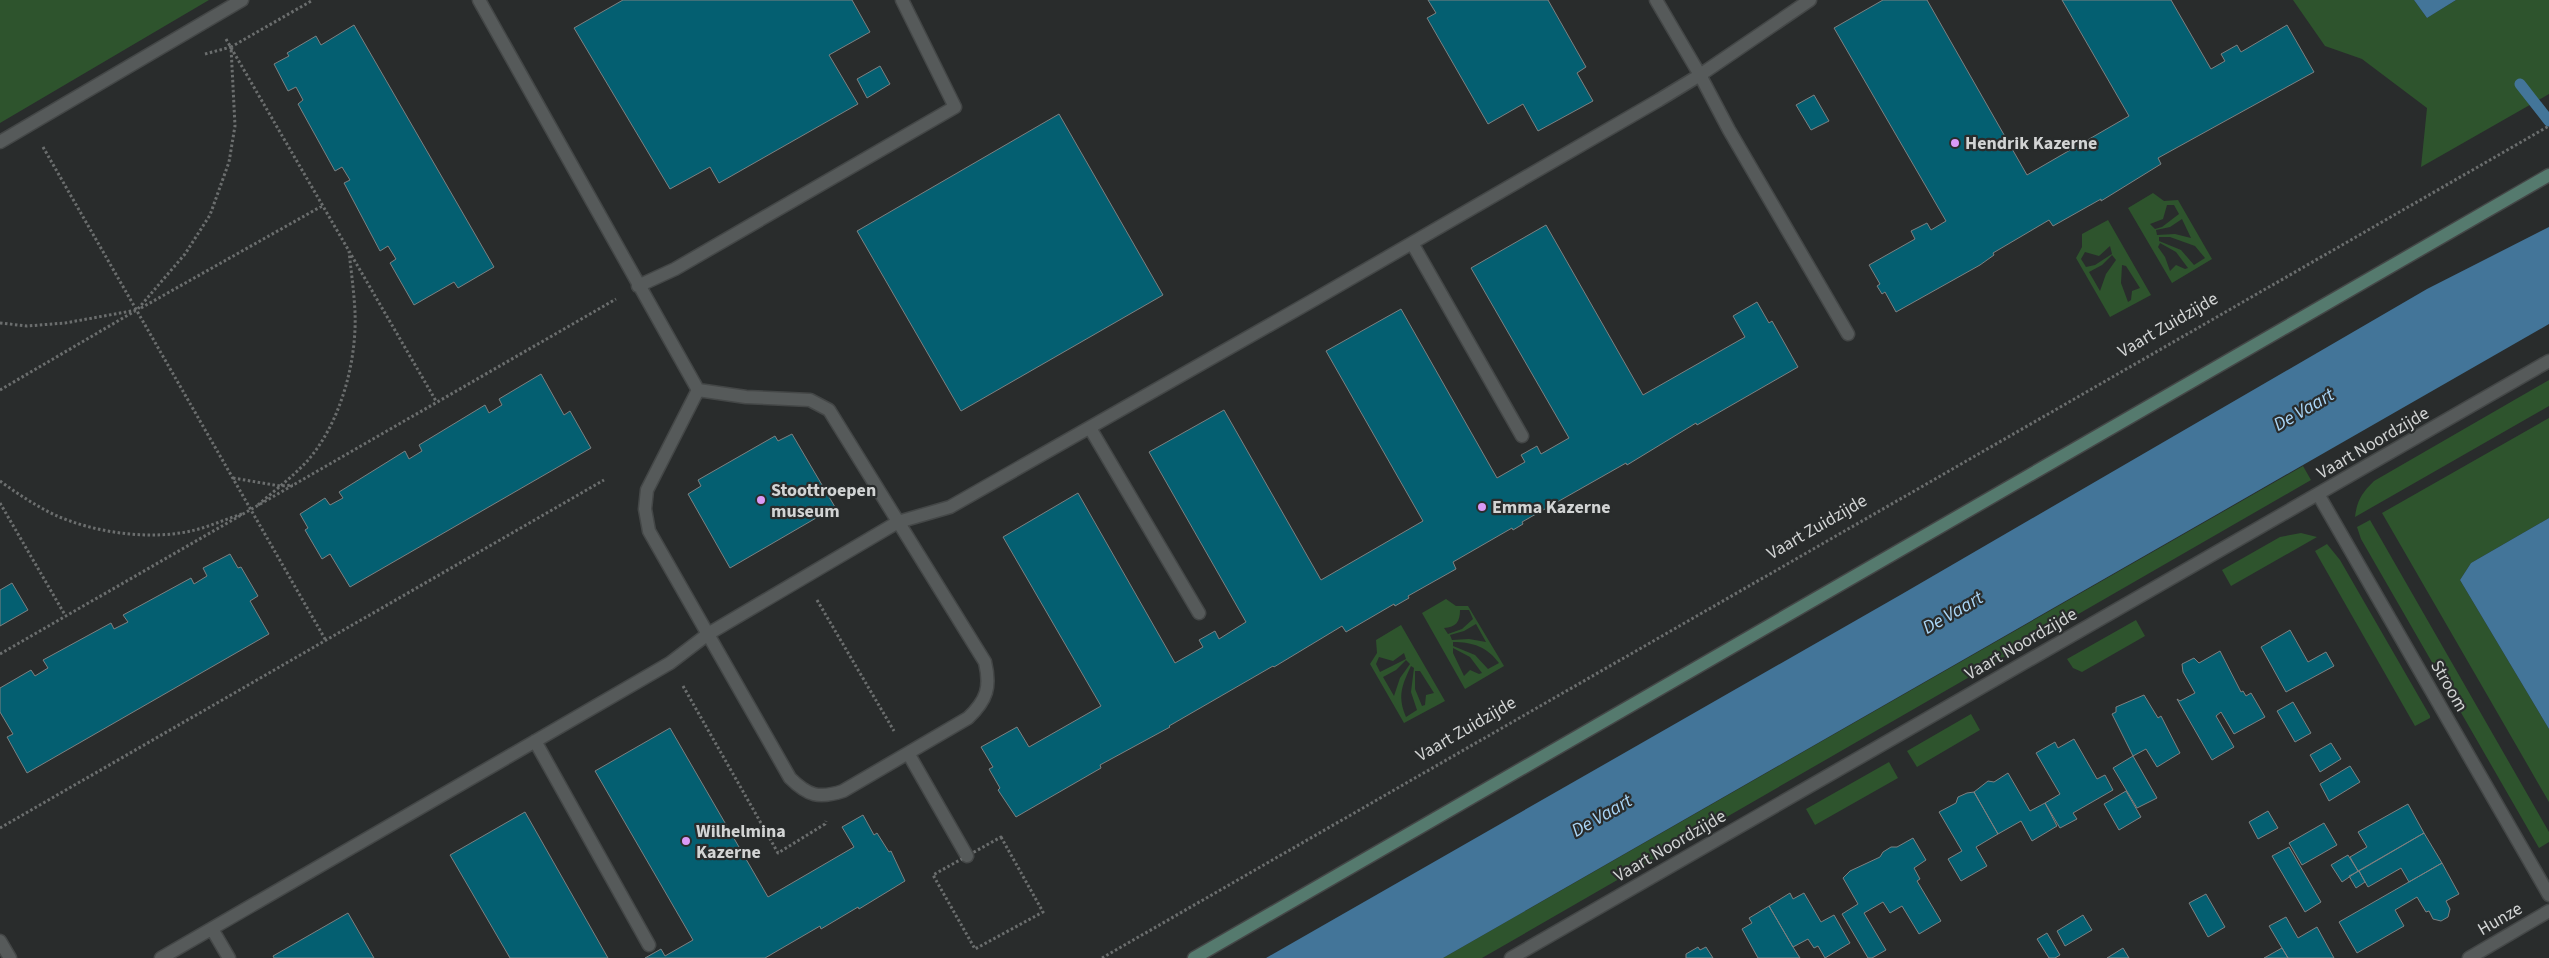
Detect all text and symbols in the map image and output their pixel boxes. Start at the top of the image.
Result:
place label: Hendrik Kazerne [1965,131,2097,156]
marker: Hendrik Kazerne [1949,137,1961,149]
street label: Vaart Zuidzijde [2113,286,2223,364]
water label: De Vaart [2269,381,2340,438]
street label: Vaart Noordzijde [2312,401,2434,485]
place label: Stoottroepen museum [771,478,876,524]
street label: Vaart Zuidzijde [1762,488,1872,566]
marker: Stoottroepen museum [755,494,767,506]
place label: Emma Kazerne [1492,495,1611,520]
marker: Emma Kazerne [1476,501,1488,513]
water label: De Vaart [1918,584,1989,641]
street label: Vaart Noordzijde [1960,602,2082,686]
street label: Stroom [2424,656,2474,716]
street label: Vaart Zuidzijde [1411,690,1521,768]
water label: De Vaart [1567,787,1638,844]
street label: Vaart Noordzijde [1609,804,1731,888]
place label: Wilhelmina Kazerne [696,819,786,865]
marker: Wilhelmina Kazerne [680,835,692,847]
street label: Hunze [2473,896,2527,942]

